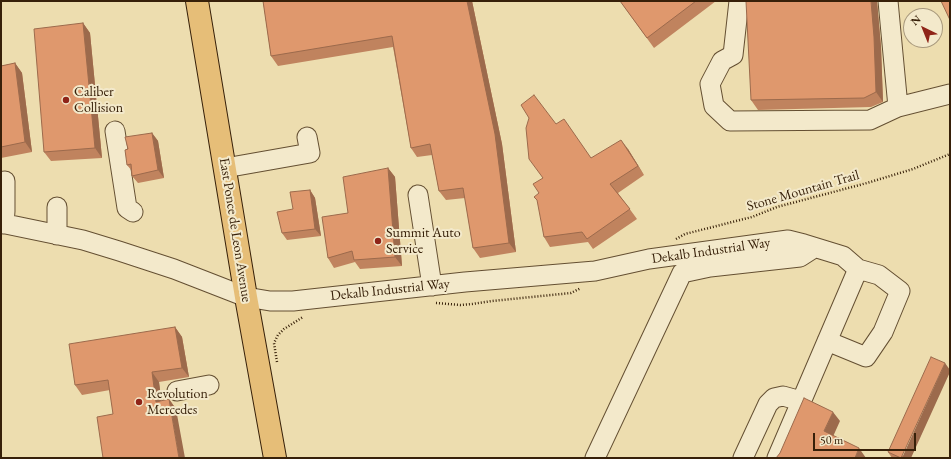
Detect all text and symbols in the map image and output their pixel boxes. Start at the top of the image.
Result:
north arrow [903,8,943,48]
text: N [907,12,924,28]
place label: Caliber Collision [74,84,123,116]
marker: Caliber Collision [61,95,71,105]
street label: East Ponce de Leon Avenue [215,157,255,303]
street label: Stone Mountain Trail [745,167,861,215]
place label: Summit Auto Service [386,225,461,258]
street label: Dekalb Industrial Way [650,234,772,268]
marker: Summit Auto Service [373,236,383,246]
street label: Dekalb Industrial Way [329,275,451,305]
place label: Revolution Mercedes [147,386,208,418]
marker: Revolution Mercedes [134,397,144,407]
scale bar [815,425,918,451]
text: 50 m [820,432,843,448]

